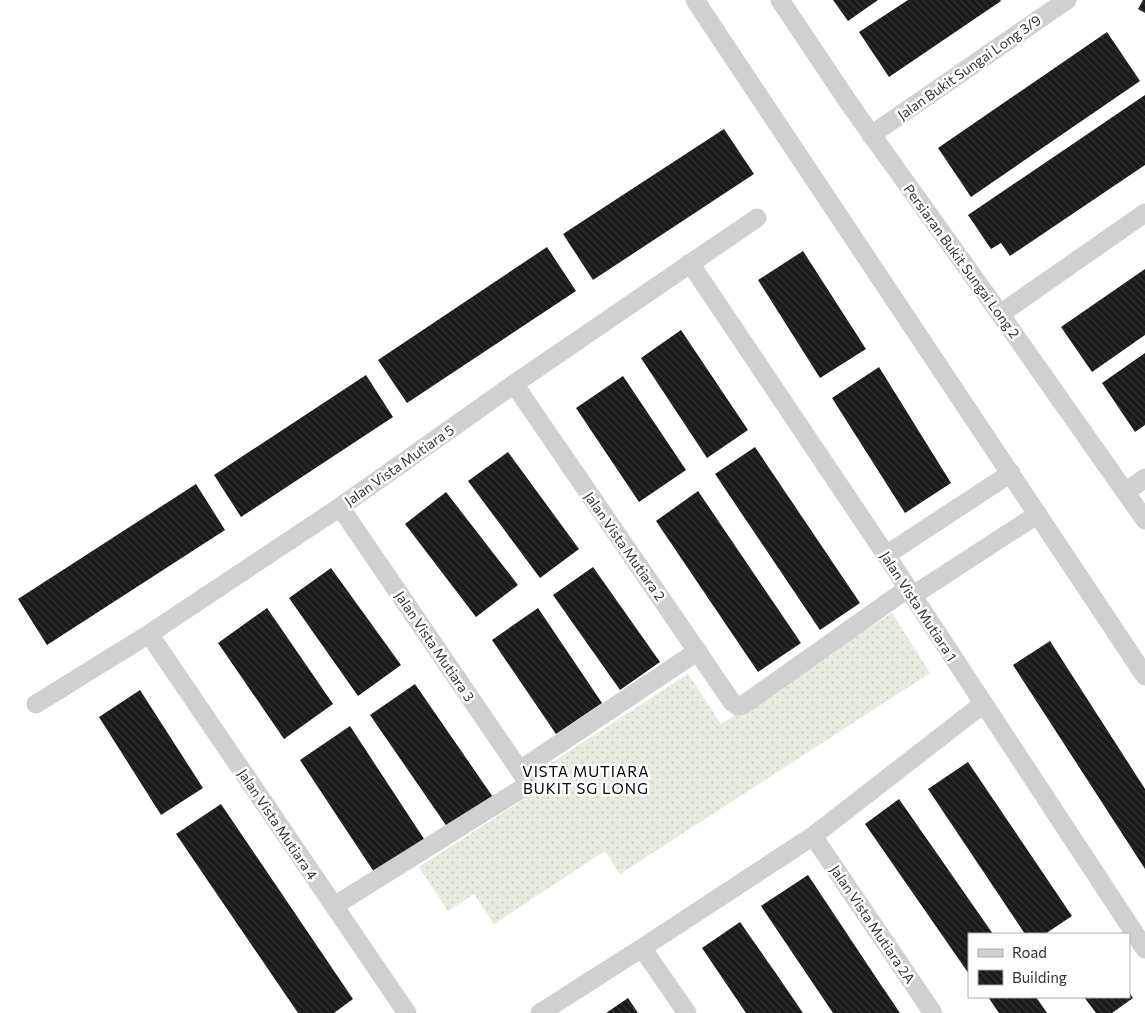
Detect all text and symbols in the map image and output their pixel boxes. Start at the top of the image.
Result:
street label: Jalan Bukit Sungai Long 3/9 [894,11,1044,123]
street label: Persiaran Bukit Sungai Long 2 [900,181,1024,341]
street label: Jalan Vista Mutiara 5 [341,421,457,509]
street label: Jalan Vista Mutiara 2 [581,488,669,604]
street label: Jalan Vista Mutiara 1 [877,548,961,664]
street label: Jalan Vista Mutiara 3 [392,588,478,704]
district label: VISTA MUTIARA BUKIT SG LONG [522,762,650,797]
street label: Jalan Vista Mutiara 4 [235,765,322,883]
street label: Jalan Vista Mutiara 2A [827,862,919,987]
legend [968,933,1130,998]
text: Road [1012,943,1047,961]
text: Building [1012,968,1067,986]

